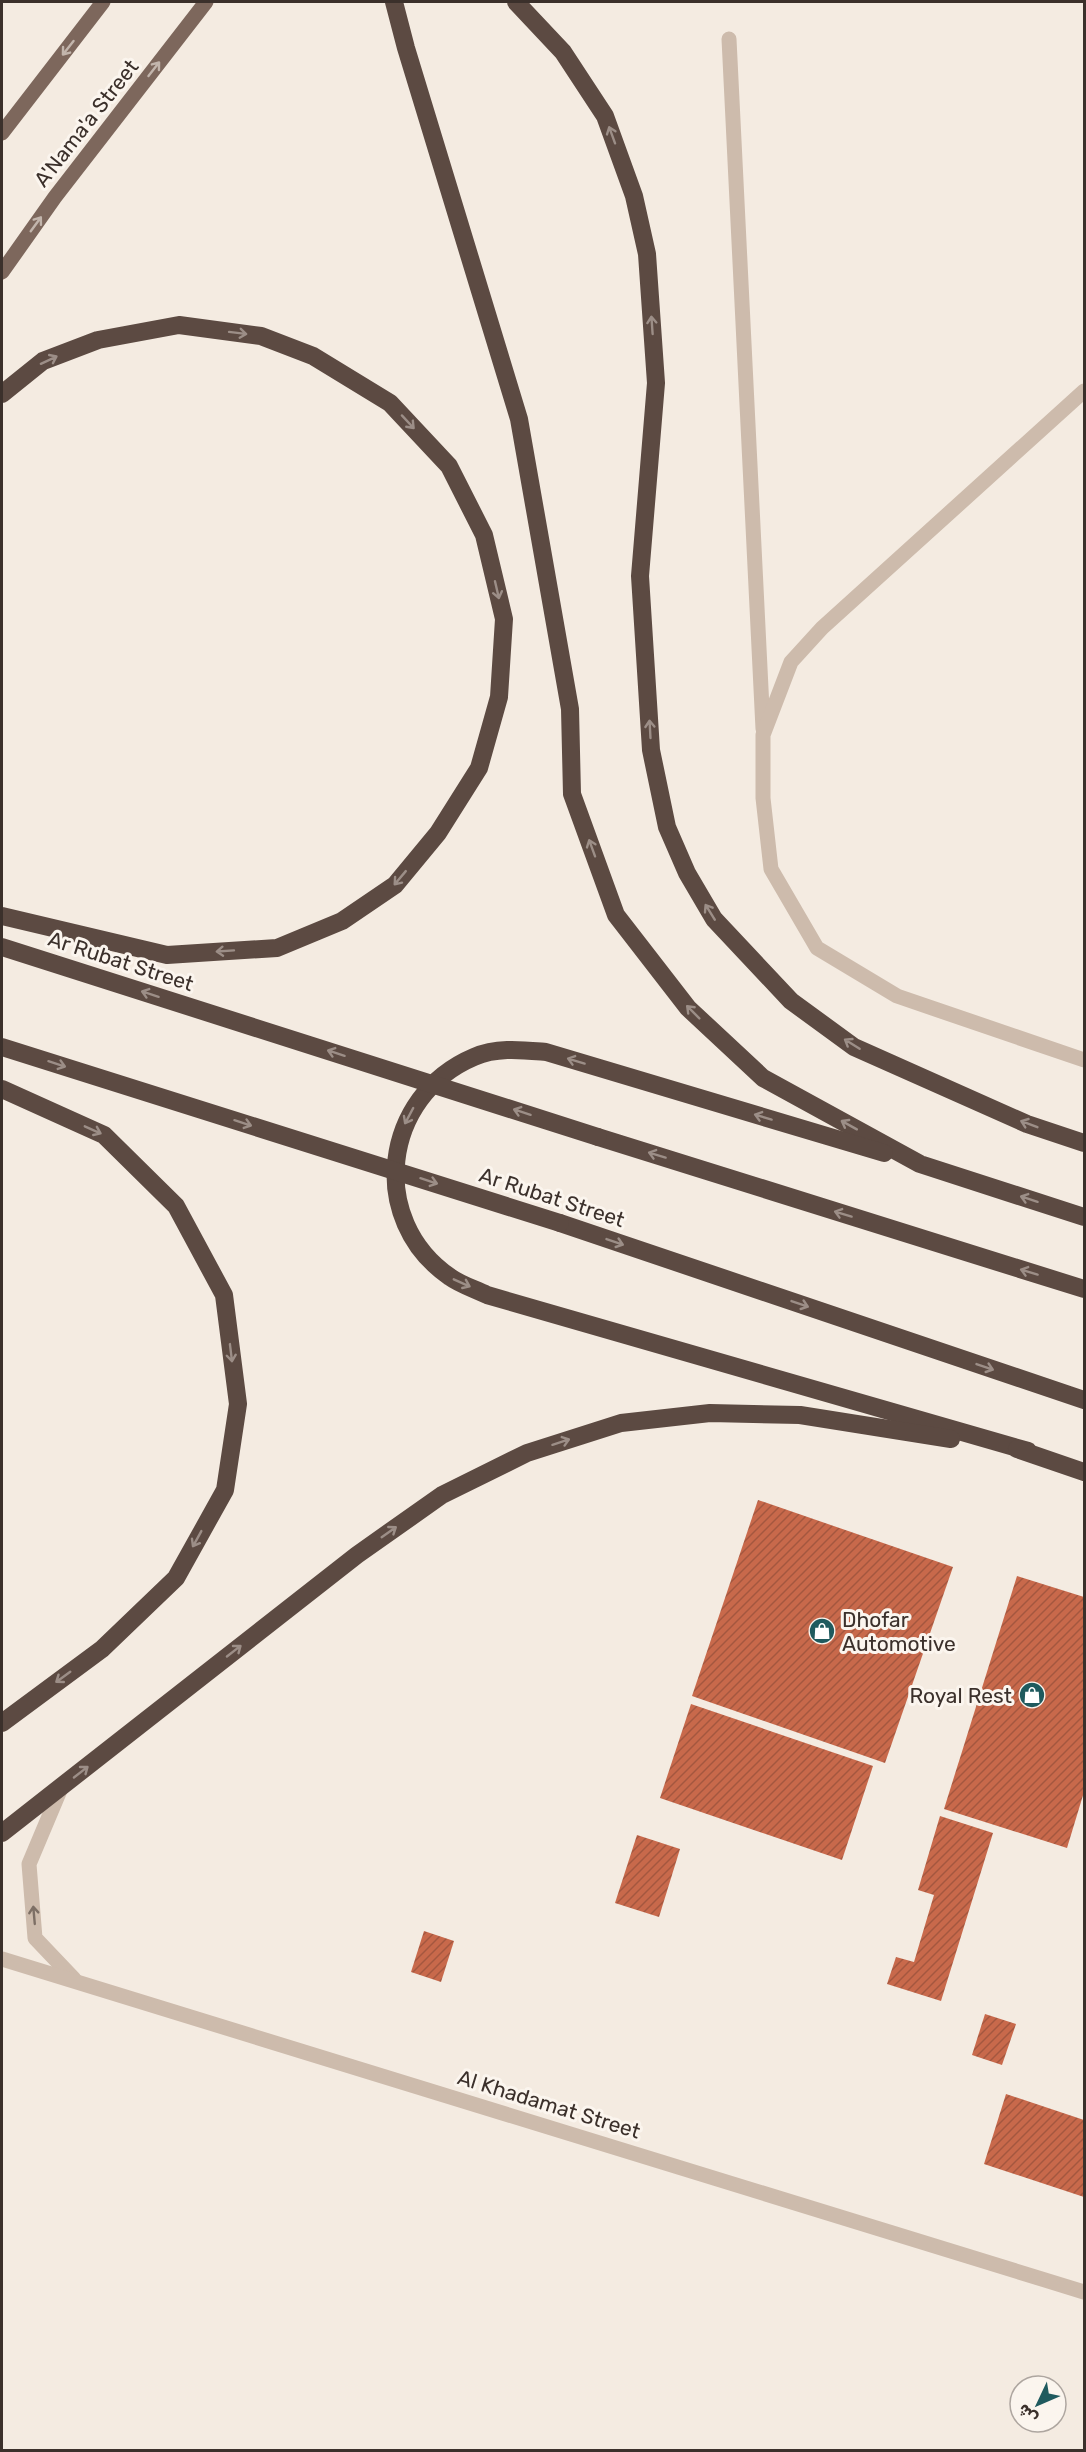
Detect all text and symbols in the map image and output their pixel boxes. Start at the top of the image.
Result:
one-way arrow [61,39,74,55]
street label: A'Nama'a Street [29,54,143,192]
one-way arrow [147,62,160,78]
one-way arrow [606,126,617,145]
one-way arrow [29,217,42,233]
one-way arrow [647,315,658,335]
one-way arrow [228,327,247,338]
one-way arrow [39,353,57,365]
one-way arrow [400,414,415,429]
one-way arrow [492,580,503,600]
one-way arrow [644,720,655,740]
one-way arrow [585,839,596,857]
one-way arrow [394,870,407,886]
one-way arrow [703,904,715,921]
street label: Ar Rubat Street [45,926,197,996]
one-way arrow [216,946,236,957]
one-way arrow [141,988,160,999]
one-way arrow [685,1004,700,1019]
one-way arrow [844,1037,861,1049]
one-way arrow [327,1047,346,1058]
one-way arrow [567,1055,586,1066]
one-way arrow [47,1059,66,1070]
one-way arrow [513,1106,532,1117]
one-way arrow [403,1107,414,1125]
one-way arrow [754,1111,773,1122]
one-way arrow [233,1118,252,1129]
one-way arrow [1020,1118,1039,1129]
one-way arrow [841,1119,858,1131]
one-way arrow [84,1125,102,1137]
one-way arrow [648,1149,667,1160]
street label: Ar Rubat Street [476,1162,628,1232]
one-way arrow [419,1177,438,1188]
one-way arrow [1020,1193,1039,1204]
one-way arrow [834,1207,853,1218]
one-way arrow [605,1237,624,1248]
one-way arrow [1020,1266,1039,1277]
one-way arrow [452,1278,470,1289]
one-way arrow [790,1299,809,1310]
one-way arrow [226,1342,237,1362]
one-way arrow [975,1362,994,1373]
one-way arrow [551,1436,570,1447]
one-way arrow [380,1526,397,1538]
one-way arrow [191,1530,203,1547]
place label: Dhofar Automotive [842,1607,956,1656]
shop icon: Dhofar Automotive [807,1616,837,1646]
one-way arrow [226,1645,242,1658]
one-way arrow [56,1671,72,1684]
shop icon: Royal Rest [1017,1680,1047,1710]
place label: Royal Rest [909,1683,1012,1708]
one-way arrow [73,1765,89,1778]
one-way arrow [28,1906,39,1926]
street label: Al Khadamat Street [455,2064,643,2144]
north arrow [1008,2374,1068,2434]
text: ش [1014,2400,1041,2428]

